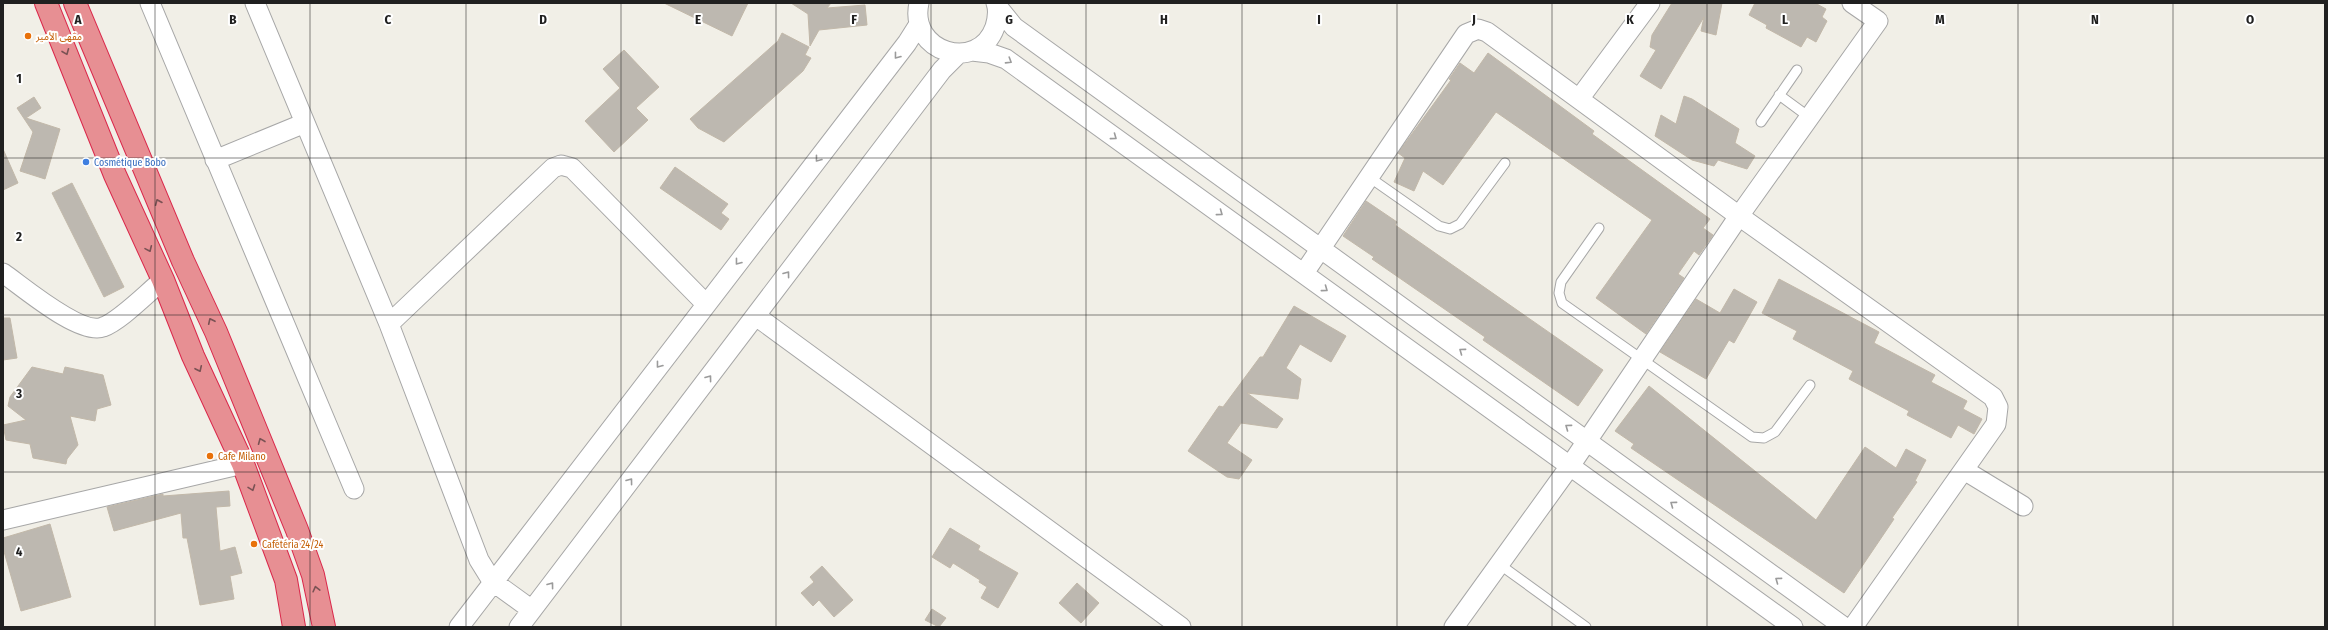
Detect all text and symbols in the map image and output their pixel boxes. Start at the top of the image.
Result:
text: A [73,12,82,27]
text: B [229,12,237,27]
text: C [385,12,392,27]
text: D [539,12,547,27]
text: E [695,12,701,27]
text: F [851,12,857,27]
text: G [1005,12,1013,27]
text: H [1160,12,1168,27]
text: I [1317,12,1321,27]
text: J [1471,12,1476,27]
text: K [1626,12,1634,27]
text: L [1782,12,1788,27]
text: M [1935,12,1945,27]
text: N [2091,12,2099,27]
text: O [2246,12,2254,27]
marker: مقهى الأمير [23,31,33,41]
place label: مقهى الأمير [35,31,82,43]
one-way arrow [61,48,69,56]
one-way arrow [895,51,902,58]
one-way arrow [1005,57,1012,64]
text: 1 [16,71,22,86]
one-way arrow [1110,132,1117,139]
one-way arrow [815,154,822,161]
marker: Cosmétique Bobo [81,157,91,167]
place label: Cosmétique Bobo [94,157,166,169]
one-way arrow [155,199,163,206]
one-way arrow [1216,208,1223,216]
text: 2 [15,229,22,244]
one-way arrow [144,245,152,253]
one-way arrow [736,257,743,264]
one-way arrow [783,272,790,279]
one-way arrow [1321,284,1328,291]
one-way arrow [208,318,216,325]
one-way arrow [1460,349,1467,356]
one-way arrow [657,360,664,367]
one-way arrow [194,365,202,373]
one-way arrow [704,375,711,382]
text: 3 [15,386,22,401]
one-way arrow [1565,425,1572,432]
one-way arrow [257,438,265,445]
marker: Cafe Milano [205,451,215,461]
place label: Cafe Milano [218,451,266,463]
one-way arrow [625,479,632,486]
one-way arrow [247,484,255,491]
one-way arrow [1670,501,1677,509]
marker: Cafétéria 24/24 [249,539,259,549]
place label: Cafétéria 24/24 [262,539,323,551]
text: 4 [16,544,23,559]
one-way arrow [1776,578,1783,585]
one-way arrow [547,582,554,589]
one-way arrow [312,586,321,593]

